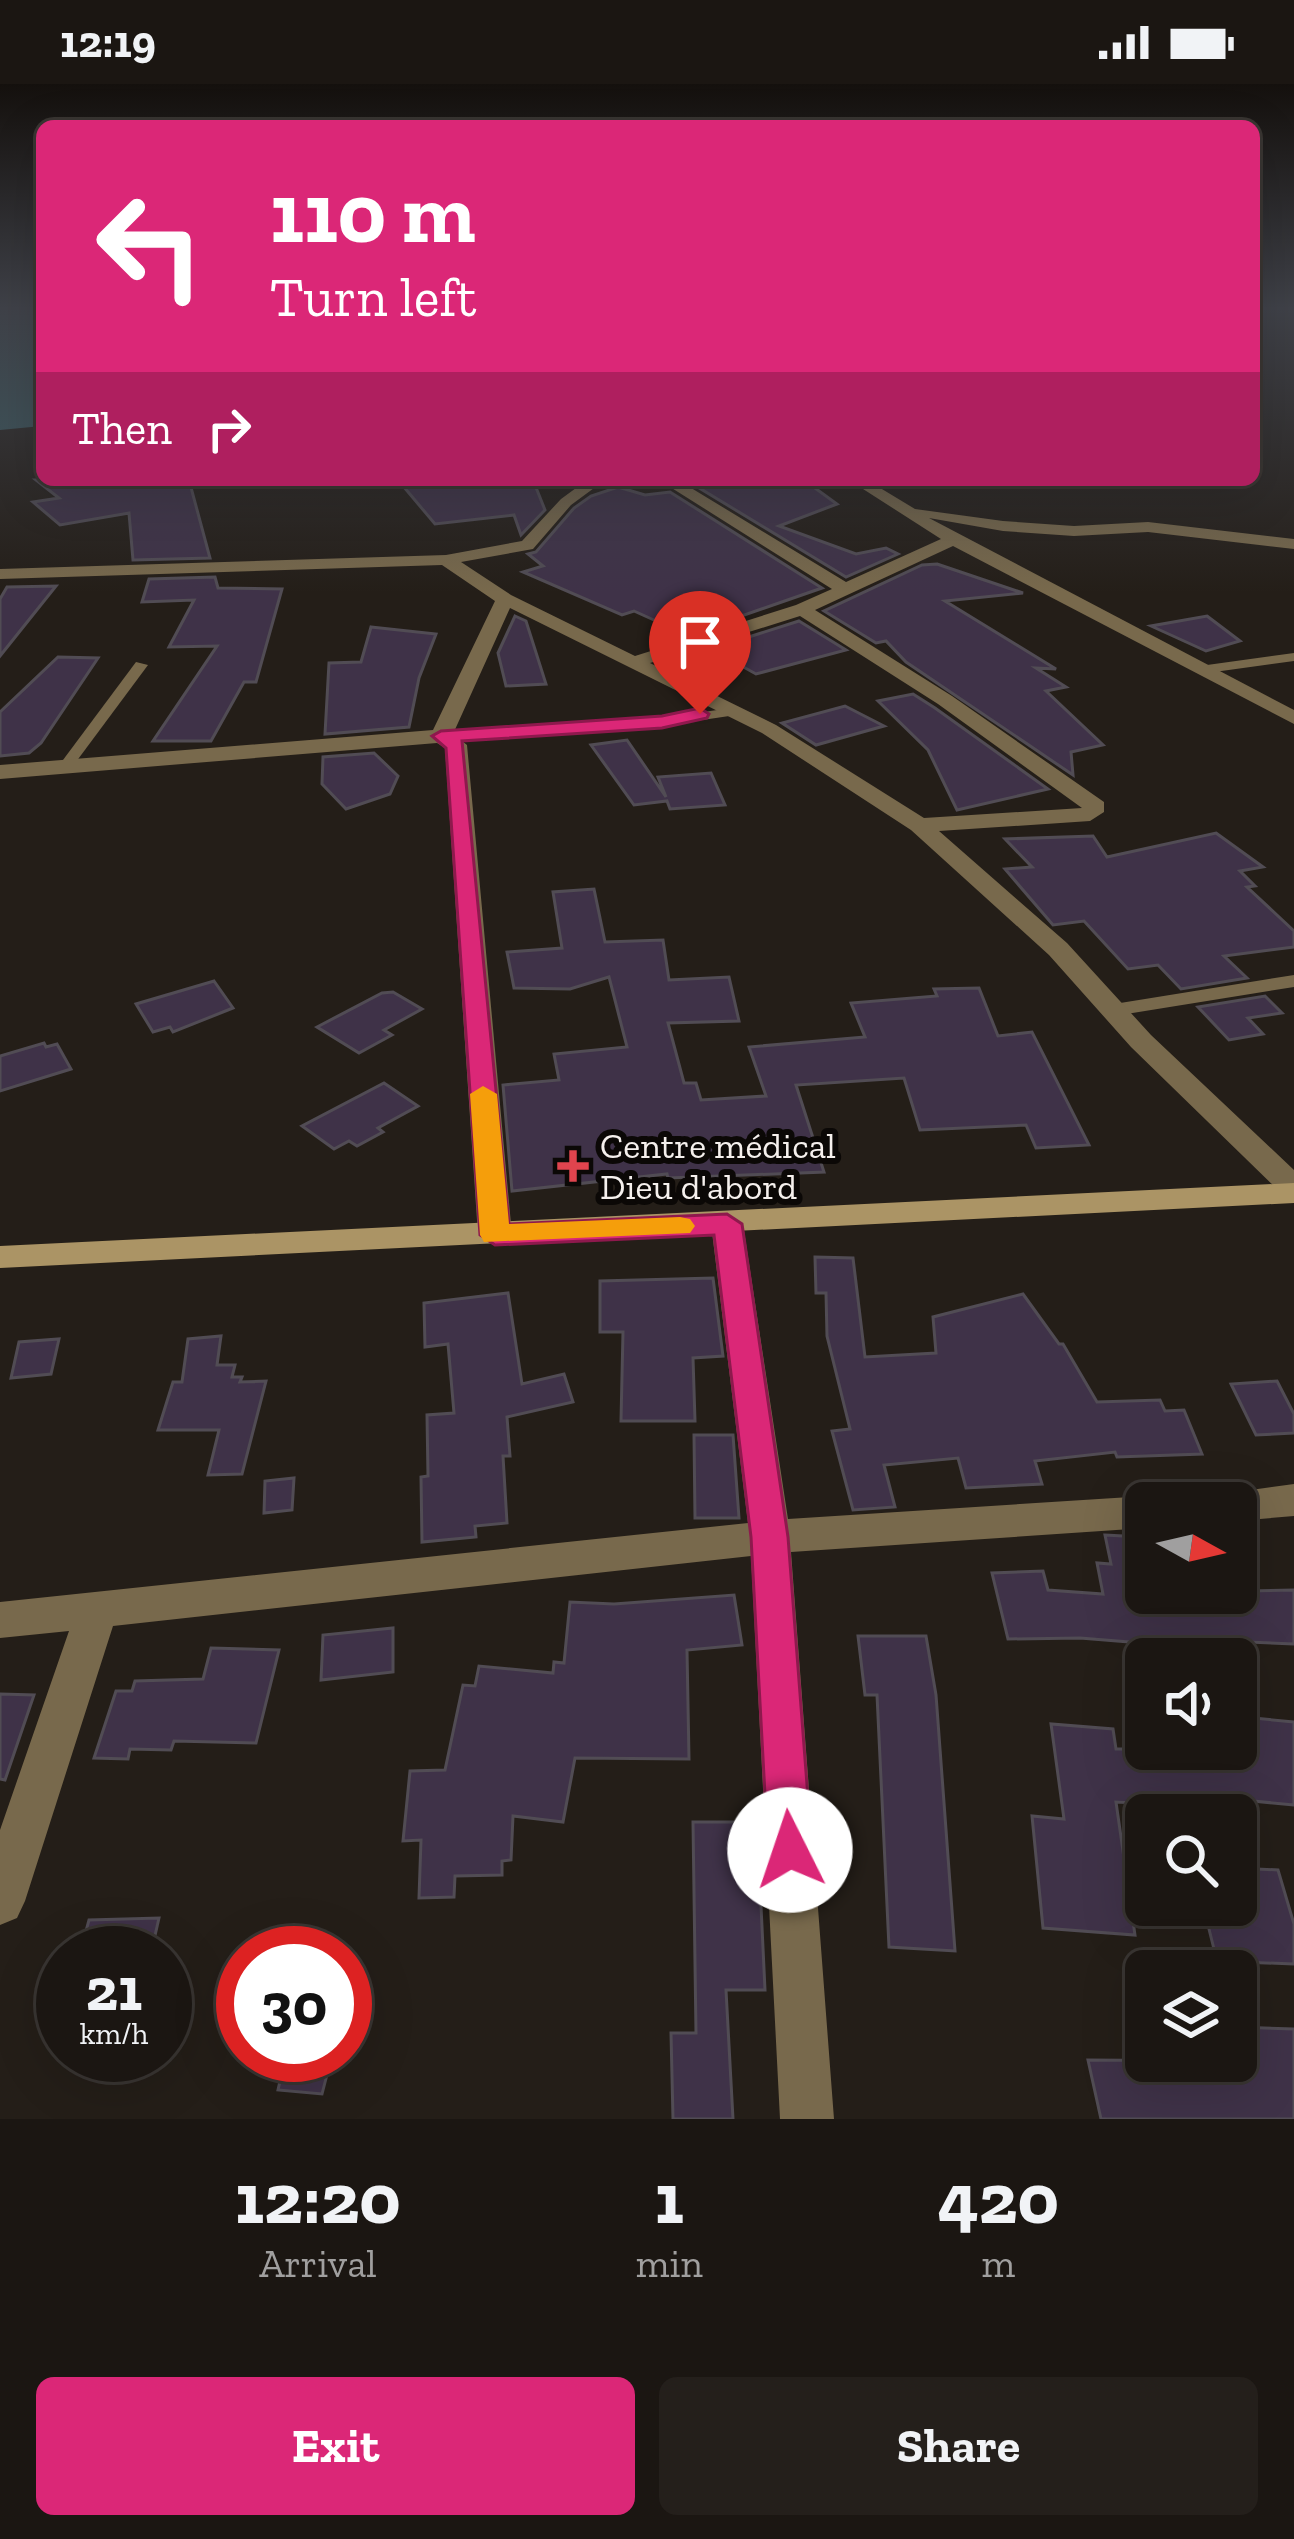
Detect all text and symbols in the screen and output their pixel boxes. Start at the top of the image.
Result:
text: 12:19 [60,15,156,69]
text: 110 m [270,163,476,264]
icon: left [72,168,228,324]
text: Turn left [270,265,477,330]
icon: right [196,396,262,462]
text: Then [72,402,172,456]
pin [649,591,751,714]
icon: arrive [667,609,733,675]
place label: Centre médical Dieu d'abord [600,1124,836,1208]
marker: Centre médical Dieu d'abord [557,1150,589,1182]
north arrow [1125,1482,1257,1614]
map controls [1125,1482,1257,2082]
button: sound [1125,1638,1257,1770]
position arrow [727,1787,853,1913]
button: search [1125,1794,1257,1926]
speed limit sign: 30 [216,1926,372,2082]
button: layers [1125,1950,1257,2082]
text: 21 [86,1953,142,2025]
text: km/h [80,2016,148,2052]
text: 12:20 [235,2155,401,2241]
text: 1 [655,2155,684,2241]
text: 420 [938,2155,1059,2241]
text: Arrival [259,2240,377,2287]
text: min [636,2240,703,2287]
text: m [982,2240,1015,2287]
button: Exit [36,2377,635,2515]
button: Share [659,2377,1258,2515]

